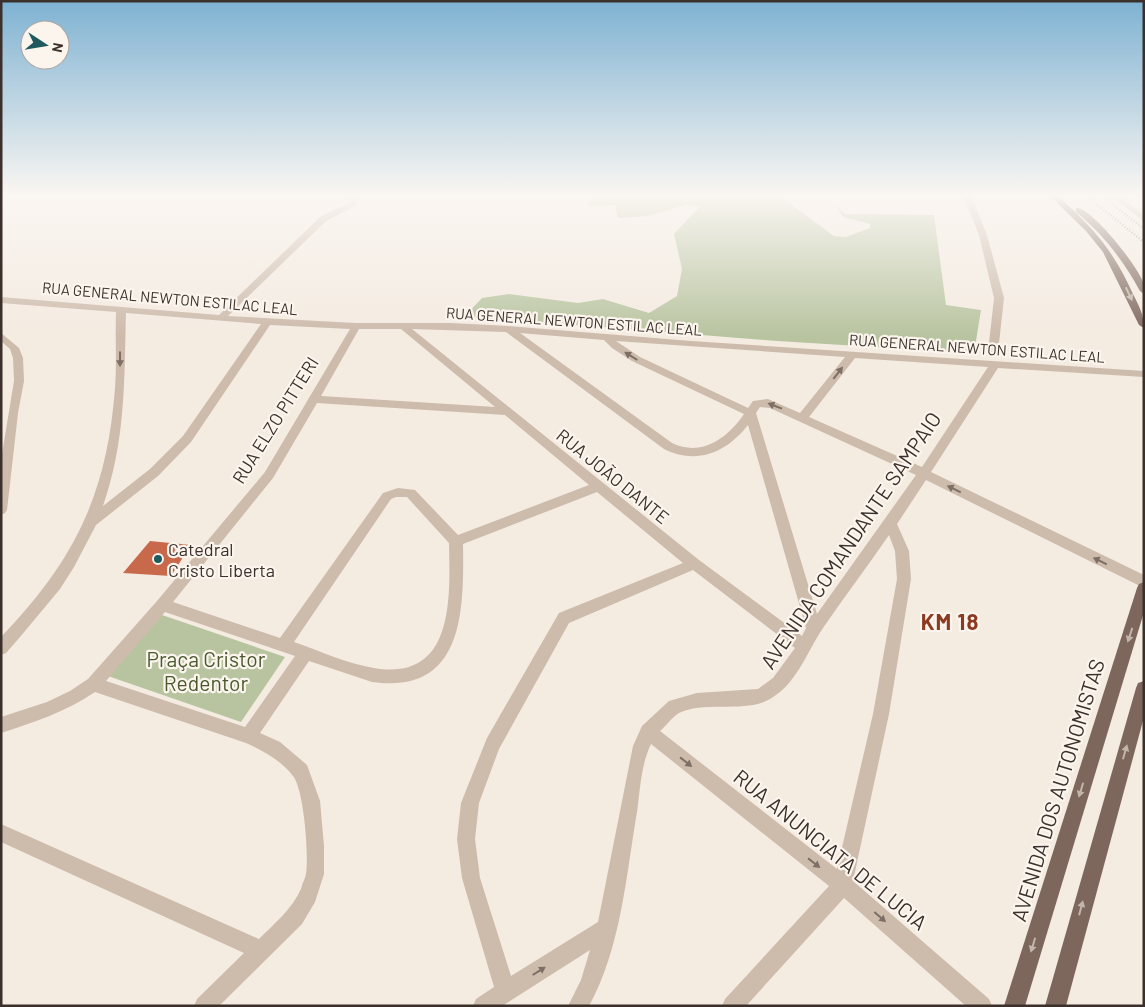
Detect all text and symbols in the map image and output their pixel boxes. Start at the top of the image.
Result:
north arrow [20,20,70,70]
text: N [49,41,67,54]
street label: RUA GENERAL NEWTON ESTILAC LEAL [41,278,299,318]
one-way arrow [1125,287,1133,301]
street label: RUA GENERAL NEWTON ESTILAC LEAL [445,303,703,339]
street label: RUA GENERAL NEWTON ESTILAC LEAL [848,330,1106,366]
one-way arrow [116,351,124,367]
one-way arrow [624,351,637,361]
street label: RUA ELZO PITTERI [227,353,323,487]
one-way arrow [832,367,843,380]
one-way arrow [767,402,782,410]
street label: AVENIDA COMANDANTE SAMPAIO [754,407,946,673]
street label: RUA JOÃO DANTE [552,424,674,528]
one-way arrow [947,484,962,493]
place label: Catedral Cristo Liberta [168,538,275,581]
marker: Catedral Cristo Liberta [152,553,164,565]
one-way arrow [1093,556,1107,564]
district label: KM 18 [921,608,979,634]
one-way arrow [1125,627,1133,642]
park label: Praça Cristor Redentor [147,646,266,695]
street label: AVENIDA DOS AUTONOMISTAS [1005,656,1109,924]
one-way arrow [1122,744,1130,759]
one-way arrow [679,757,693,767]
street label: RUA ANUNCIATA DE LUCIA [729,763,933,935]
one-way arrow [1077,783,1085,798]
one-way arrow [807,857,820,868]
one-way arrow [1077,900,1085,915]
one-way arrow [873,912,886,923]
one-way arrow [1028,938,1036,953]
one-way arrow [533,966,546,975]

